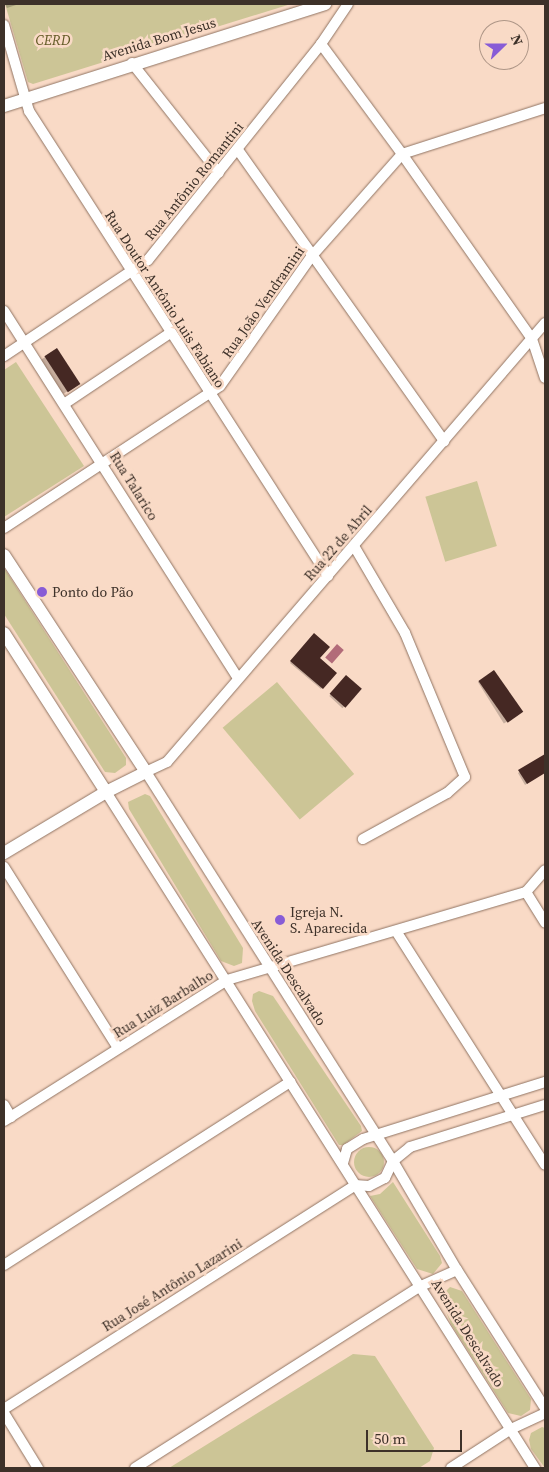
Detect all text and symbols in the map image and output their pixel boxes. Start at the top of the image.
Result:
street label: Avenida Bom Jesus [100,14,218,64]
north arrow [479,20,529,70]
text: N [506,31,528,48]
park label: CERD [35,32,71,48]
street label: Rua Antônio Romantini [141,119,247,243]
street label: Rua Doutor Antônio Luis Fabiano [101,207,229,391]
street label: Rua João Vendramini [218,243,308,361]
street label: Rua Talarico [106,448,162,524]
street label: Rua 22 de Abril [301,502,375,584]
place label: Ponto do Pão [52,584,134,600]
marker: Ponto do Pão [36,586,48,598]
place label: Igreja N. S. Aparecida [290,904,367,936]
marker: Igreja N. S. Aparecida [274,914,286,926]
street label: Avenida Descalvado [248,915,330,1029]
street label: Rua Luiz Barbalho [110,967,216,1041]
street label: Rua José Antônio Lazarini [99,1235,245,1335]
street label: Avenida Descalvado [428,1276,508,1390]
scale bar [369,1420,465,1452]
text: 50 m [374,1428,406,1449]

